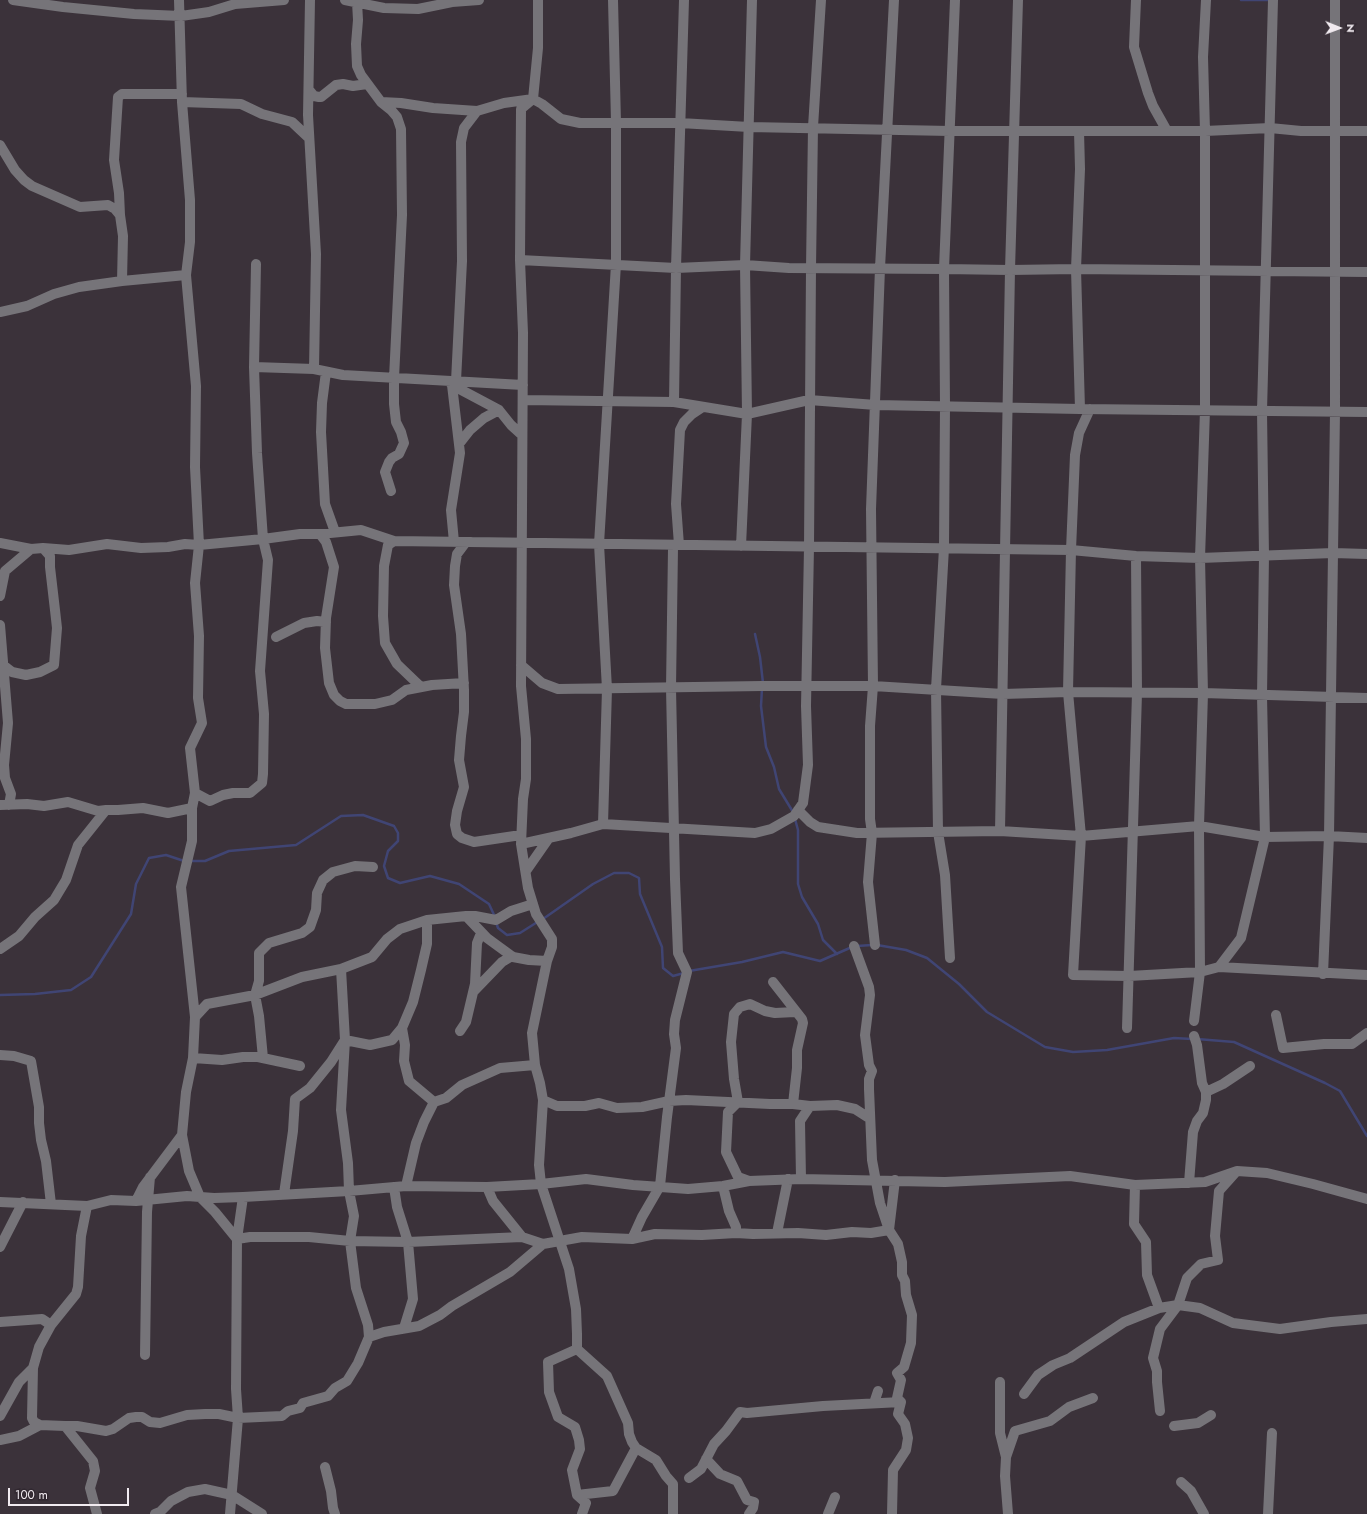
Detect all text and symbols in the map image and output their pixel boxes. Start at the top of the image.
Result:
north arrow [1319,8,1359,48]
text: N [1343,24,1359,33]
scale bar [10,1480,131,1506]
text: 100 m [15,1486,48,1504]

